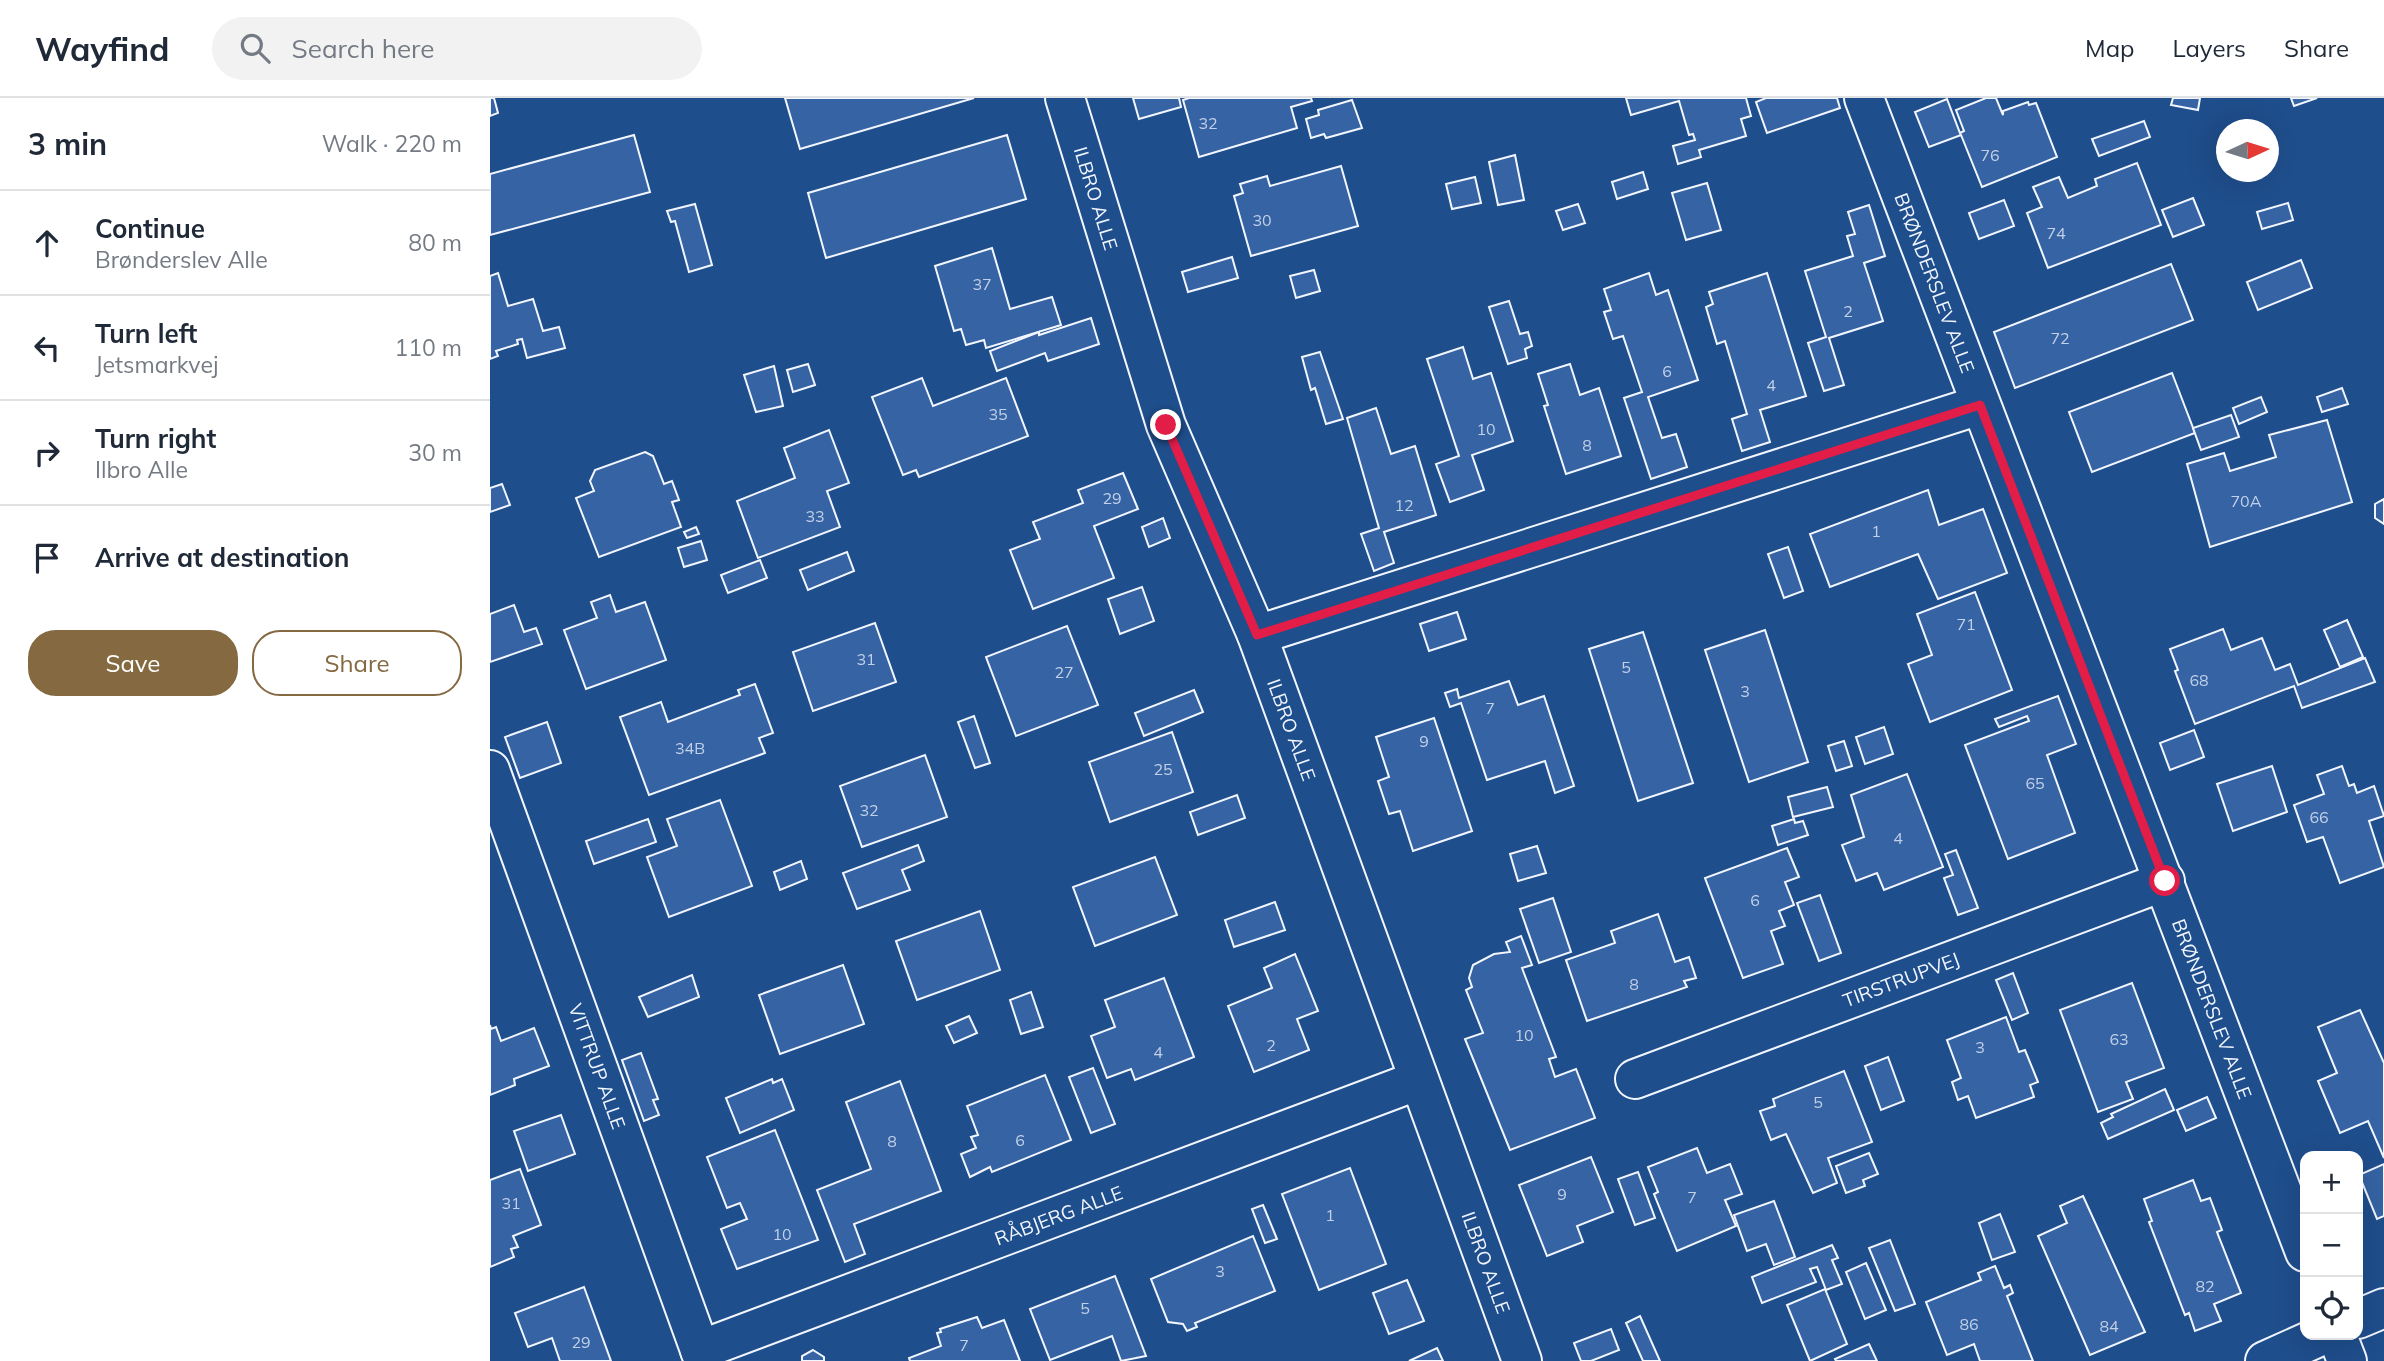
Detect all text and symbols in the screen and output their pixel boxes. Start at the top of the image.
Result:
search box [212,17,702,80]
text: Wayfind [35,28,170,69]
icon: search [236,29,274,67]
text: Search here [292,32,434,65]
text: Map [2085,33,2134,63]
text: Layers [2172,33,2246,63]
text: Share [2284,33,2349,63]
house number: 32 [1198,113,1218,133]
north arrow [2216,119,2279,182]
text: 3 min [28,125,107,163]
text: Walk · 220 m [322,129,462,158]
street label: ILBRO ALLE [1069,144,1123,253]
house number: 76 [1980,145,2000,165]
street label: BRØNDERSLEV ALLE [1889,190,1980,376]
house number: 30 [1252,210,1272,230]
text: Continue [95,212,205,245]
house number: 74 [2046,223,2066,243]
icon: ahead [28,224,66,262]
text: 80 m [408,228,462,257]
text: Brønderslev Alle [95,245,268,274]
house number: 37 [972,274,992,294]
house number: 2 [1843,301,1853,321]
text: Turn left [95,317,197,350]
house number: 72 [2050,328,2070,348]
icon: left [28,329,66,367]
text: 110 m [394,333,462,362]
text: Jetsmarkvej [95,350,218,379]
house number: 6 [1662,361,1672,381]
house number: 4 [1766,375,1776,395]
house number: 35 [988,404,1008,424]
route end [1150,409,1181,440]
house number: 10 [1476,419,1496,439]
text: Turn right [95,422,216,455]
icon: right [28,434,66,472]
house number: 8 [1582,435,1592,455]
text: 30 m [408,438,462,467]
text: Ilbro Alle [95,455,188,484]
house number: 29 [1102,488,1122,508]
house number: 70A [2231,491,2262,511]
house number: 12 [1394,495,1414,515]
house number: 33 [805,506,825,526]
house number: 1 [1871,521,1881,541]
icon: arrive [28,539,66,577]
text: Arrive at destination [95,541,350,574]
house number: 71 [1956,614,1976,634]
button: Save [28,630,238,696]
button: Share [252,630,462,696]
house number: 31 [856,649,876,669]
house number: 5 [1621,657,1631,677]
house number: 27 [1054,662,1074,682]
house number: 68 [2189,670,2209,690]
street label: ILBRO ALLE [1262,676,1321,784]
house number: 3 [1740,681,1750,701]
house number: 7 [1485,698,1495,718]
house number: 9 [1419,731,1429,751]
house number: 34B [675,738,705,758]
house number: 25 [1153,759,1173,779]
house number: 65 [2025,773,2045,793]
house number: 32 [859,800,879,820]
house number: 66 [2309,807,2329,827]
house number: 4 [1893,828,1903,848]
route start [2149,865,2180,896]
house number: 6 [1750,890,1760,910]
street label: BRØNDERSLEV ALLE [2167,915,2257,1102]
street label: TIRSTRUPVEJ [1839,947,1963,1012]
house number: 8 [1629,974,1639,994]
street label: VITTRUP ALLE [564,1000,631,1132]
house number: 10 [1514,1025,1534,1045]
house number: 63 [2109,1029,2129,1049]
house number: 2 [1266,1035,1276,1055]
house number: 3 [1975,1037,1985,1057]
house number: 4 [1153,1042,1163,1062]
house number: 5 [1813,1092,1823,1112]
house number: 6 [1015,1130,1025,1150]
house number: 8 [887,1131,897,1151]
map controls [2300,1151,2363,1340]
button: + [2300,1151,2363,1214]
street label: RÅBJERG ALLE [991,1180,1126,1250]
house number: 9 [1557,1184,1567,1204]
house number: 7 [1687,1187,1697,1207]
house number: 31 [501,1193,521,1213]
house number: 1 [1325,1205,1335,1225]
street label: ILBRO ALLE [1456,1208,1516,1317]
button: − [2300,1214,2363,1277]
house number: 10 [772,1224,792,1244]
house number: 3 [1215,1261,1225,1281]
house number: 82 [2195,1276,2215,1296]
button: locate [2300,1277,2363,1340]
house number: 5 [1080,1298,1090,1318]
house number: 86 [1959,1314,1979,1334]
house number: 84 [2099,1316,2119,1336]
house number: 29 [571,1332,591,1352]
house number: 7 [959,1335,969,1355]

